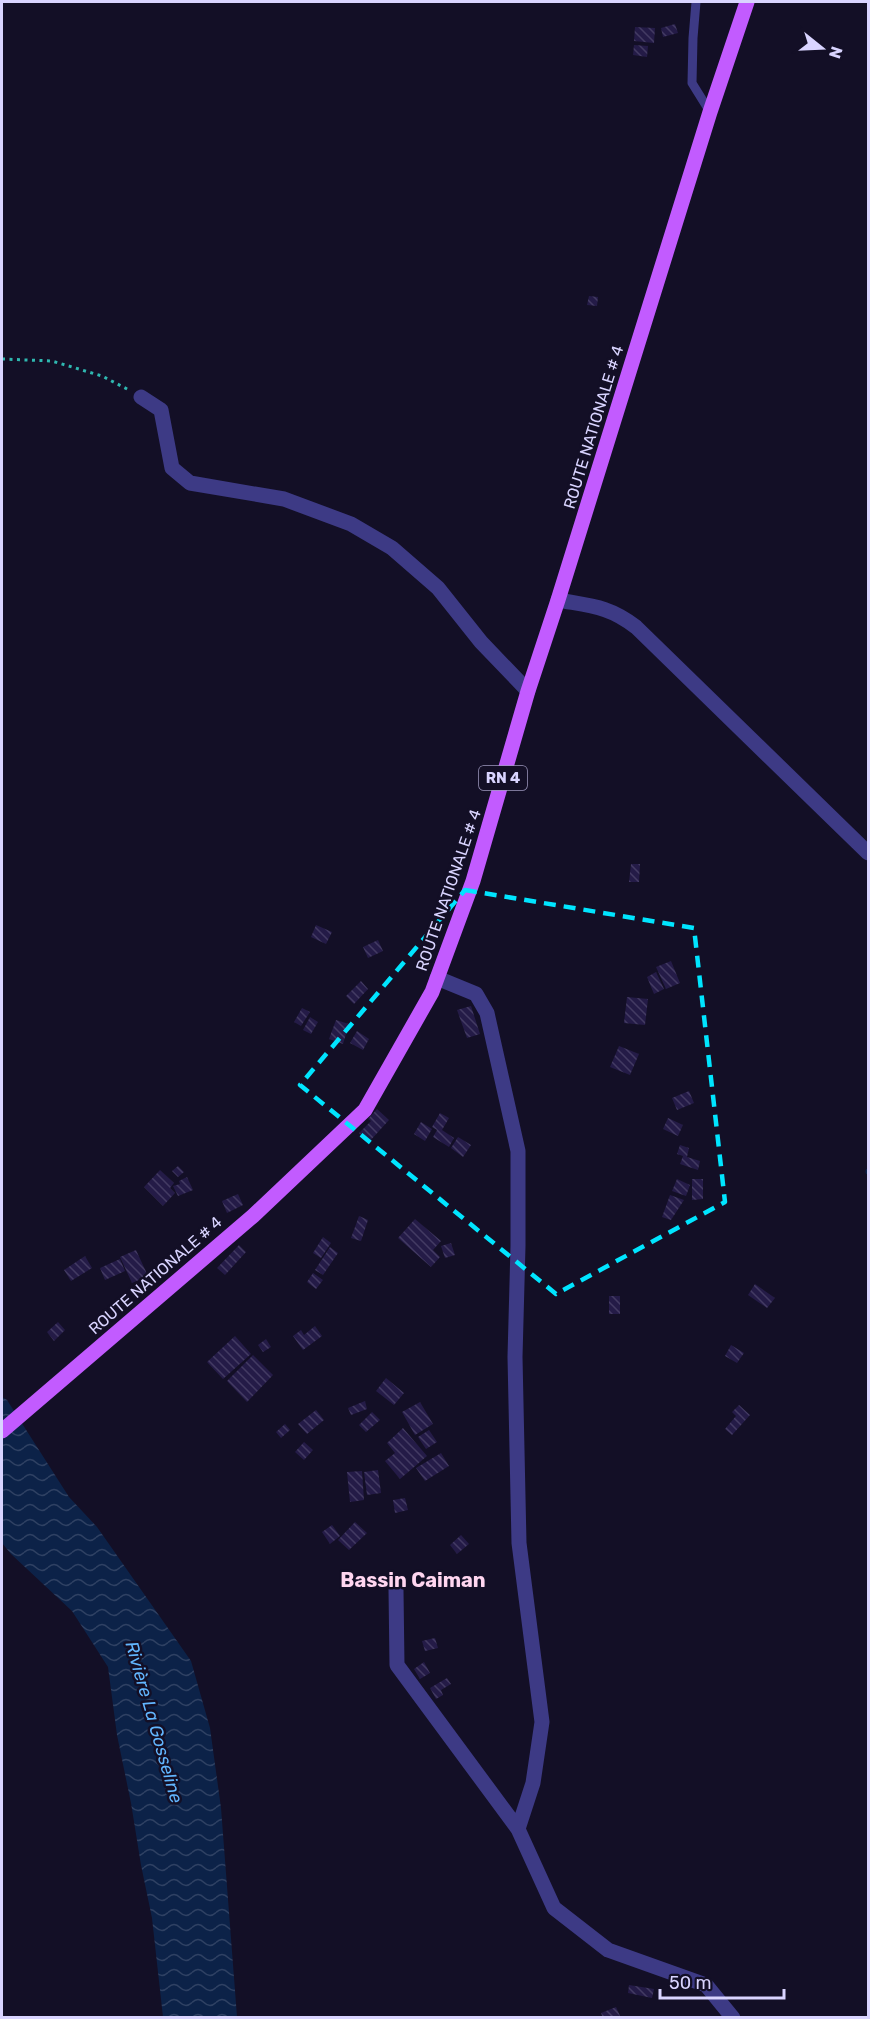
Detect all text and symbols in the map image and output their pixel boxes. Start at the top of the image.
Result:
north arrow [792,18,852,78]
text: N [825,44,847,61]
street label: ROUTE NATIONALE # 4 [560,343,627,511]
road number: RN 4 [479,766,527,790]
street label: ROUTE NATIONALE # 4 [412,807,485,974]
street label: ROUTE NATIONALE # 4 [85,1212,226,1338]
district label: Bassin Caiman [340,1568,486,1592]
water label: Rivière La Gosseline [120,1638,188,1806]
scale bar [660,1962,784,2000]
text: 50 m [669,1972,712,1994]

